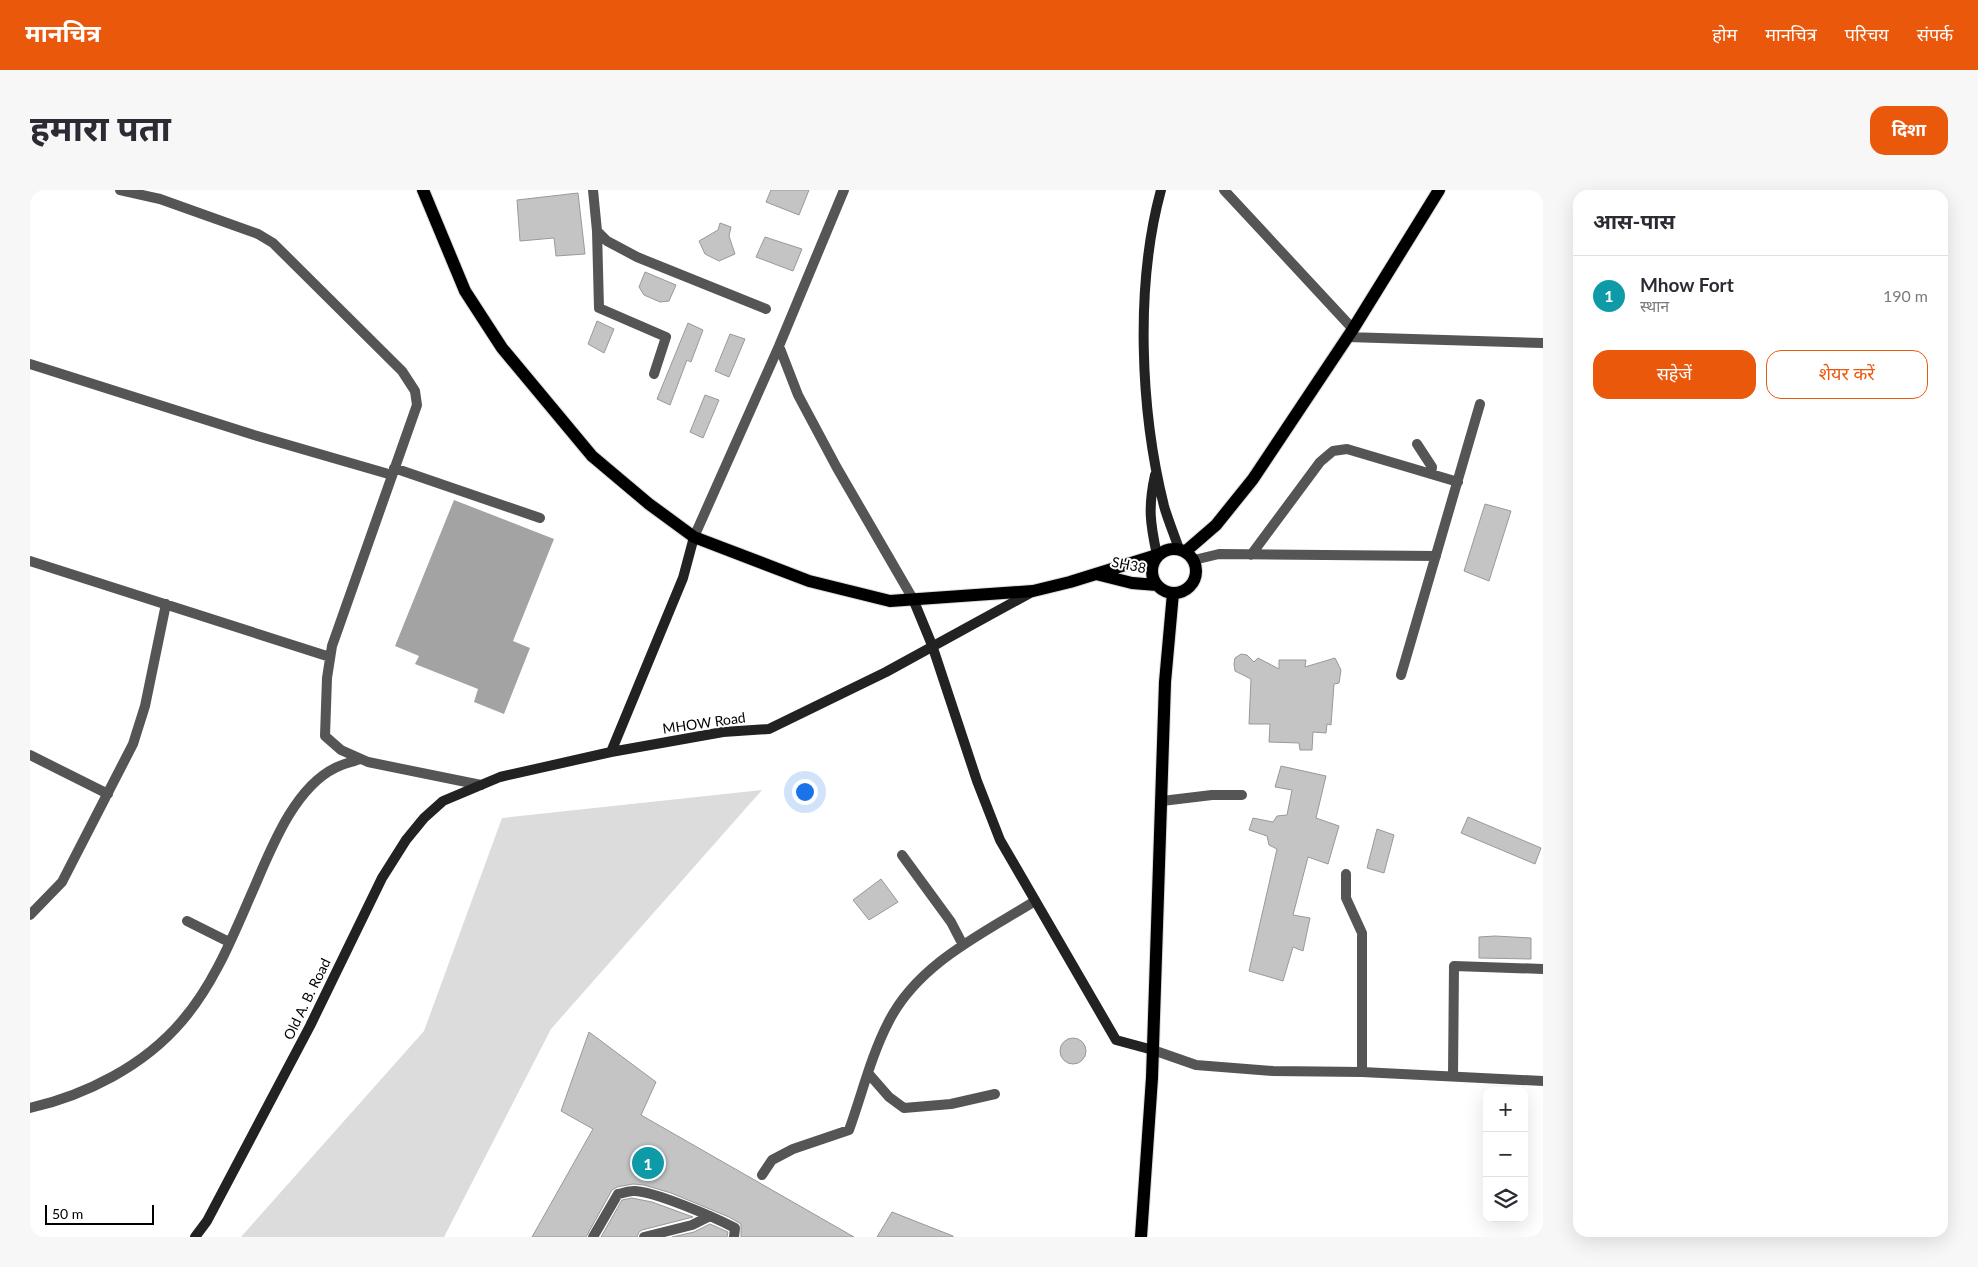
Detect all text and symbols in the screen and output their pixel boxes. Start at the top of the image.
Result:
text: मानचित्र [25,18,101,47]
text: होम [1712,23,1737,45]
text: मानचित्र [1765,23,1817,45]
text: परिचय [1845,23,1889,45]
text: संपर्क [1917,23,1953,45]
text: हमारा पता [30,106,171,148]
button: दिशा [1870,106,1948,155]
text: आस-पास [1593,208,1675,233]
text: Mhow Fort [1640,273,1734,296]
text: 1 [1604,286,1614,305]
text: 190 m [1883,286,1928,305]
text: स्थान [1640,296,1669,315]
button: सहेजें [1593,350,1756,399]
button: शेयर करें [1766,350,1928,399]
street label: SH38 [1111,553,1148,576]
street label: MHOW Road [661,708,747,737]
your location [792,779,818,805]
street label: Old A. B. Road [279,955,334,1042]
map controls [1483,1087,1528,1222]
button: + [1483,1087,1528,1132]
button: − [1483,1132,1528,1177]
pin: 1 [632,1144,664,1182]
button: layers [1483,1177,1528,1222]
scale bar [45,1202,154,1225]
text: 50 m [52,1205,83,1222]

